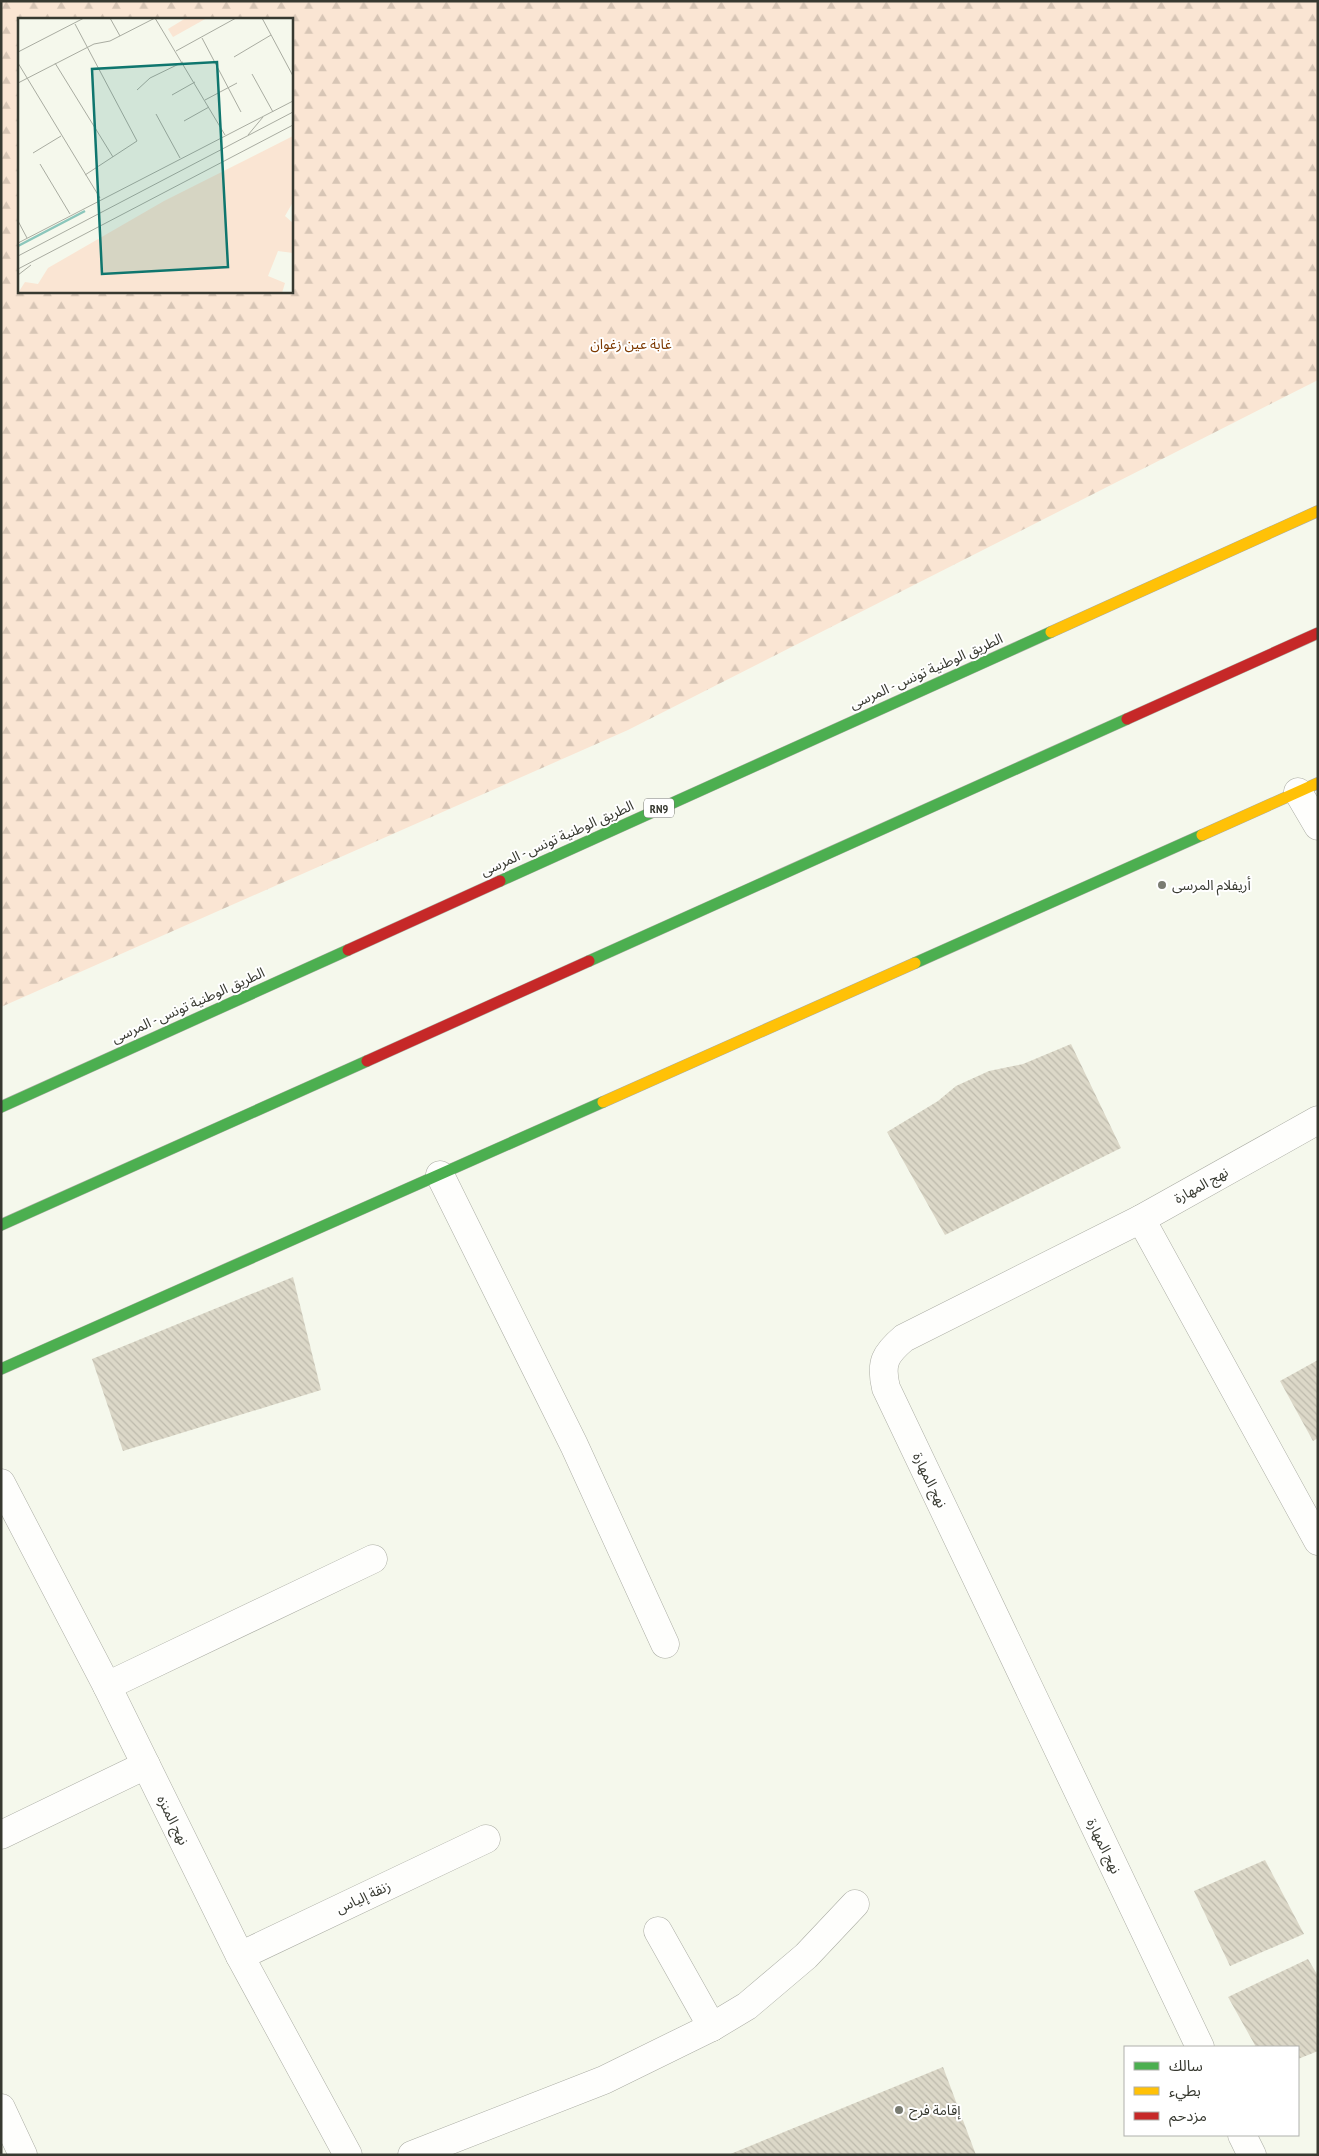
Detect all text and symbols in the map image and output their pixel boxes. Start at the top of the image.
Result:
inset map [18,18,292,292]
park label: غابة عين زغوان [590,335,672,353]
street label: الطريق الوطنية تونس - المرسى [846,629,1006,714]
street label: الطريق الوطنية تونس - المرسى [477,796,637,881]
road number: RN9 [644,798,674,818]
place label: أريفلام المرسى [1172,876,1251,896]
marker: أريفلام المرسى [1156,879,1168,891]
street label: الطريق الوطنية تونس - المرسى [108,963,268,1048]
street label: نهج المهارة [1171,1163,1233,1209]
street label: نهج المهارة [907,1449,951,1512]
street label: نهج المنزه [151,1792,193,1849]
street label: نهج المهارة [1081,1815,1125,1878]
street label: زنقة إلياس [333,1877,394,1918]
legend [1124,2046,1299,2136]
text: سالك [1169,2056,1203,2075]
text: بطيء [1169,2081,1201,2102]
place label: إقامة فرح [909,2101,962,2121]
marker: إقامة فرح [893,2104,905,2116]
text: مزدحم [1169,2106,1207,2127]

